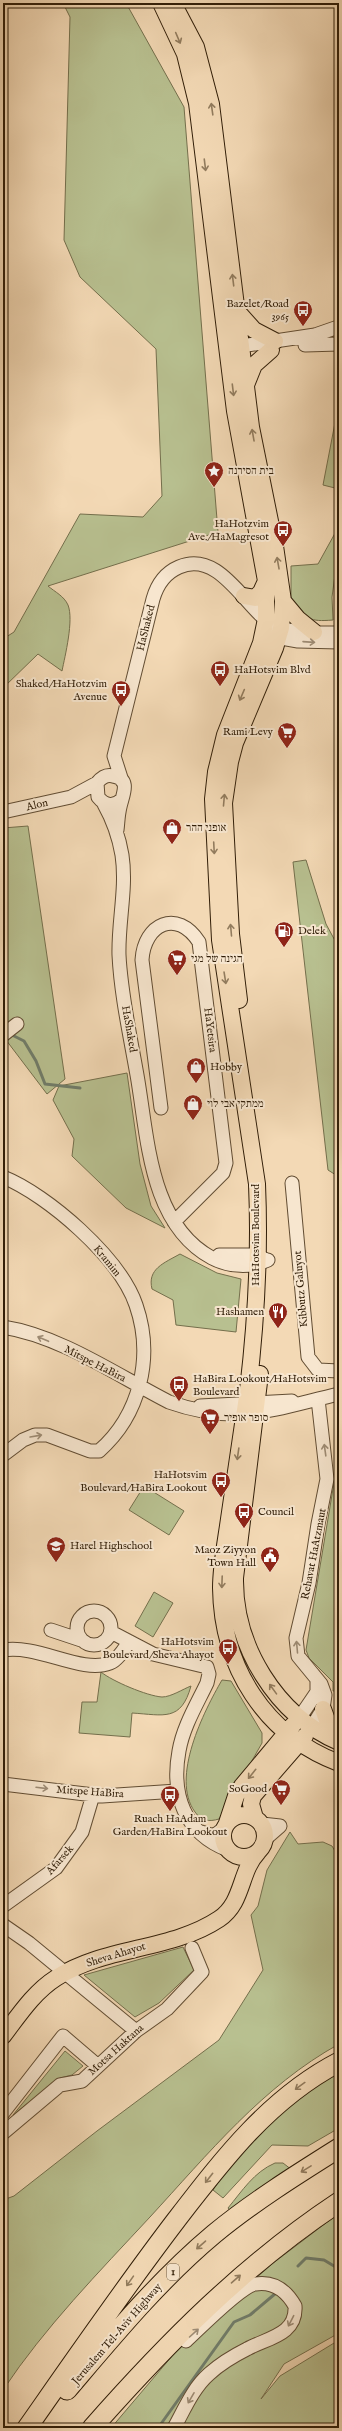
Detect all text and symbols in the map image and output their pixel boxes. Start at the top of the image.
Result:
one-way arrow [175,32,182,44]
one-way arrow [208,103,216,116]
one-way arrow [201,158,209,171]
one-way arrow [229,274,237,287]
place label: Bazelet/Road 3965 [226,297,289,324]
bus stop icon: Bazelet/Road 3965 [292,299,314,327]
one-way arrow [229,383,237,396]
one-way arrow [248,429,256,442]
place icon: בית הסירנה [203,460,225,488]
place label: בית הסירנה [228,464,274,478]
place label: HaHotzvim Ave./HaMagresot [187,517,269,544]
bus stop icon: HaHotzvim Ave./HaMagresot [272,519,294,547]
one-way arrow [274,557,282,570]
street label: HaShaked [134,603,159,653]
one-way arrow [302,638,315,645]
bus stop icon: HaHotsvim Blvd [209,659,231,687]
place label: HaHotsvim Blvd [234,663,311,677]
place label: Shaked/HaHotzvim Avenue [16,677,107,704]
bus stop icon: Shaked/HaHotzvim Avenue [110,679,132,707]
one-way arrow [237,688,245,700]
supermarket icon: Rami Levy [276,721,298,749]
place label: Rami Levy [223,725,274,739]
one-way arrow [221,794,228,807]
street label: Alon [24,796,49,815]
shop icon: אופני ההר [161,817,183,845]
place label: אופני ההר [186,821,227,835]
one-way arrow [210,841,218,854]
fuel station icon: Delek [273,920,295,948]
one-way arrow [227,924,234,937]
place label: Delek [298,924,326,938]
supermarket icon: הגינה של מגי [166,948,188,976]
place label: הגינה של מגי [191,952,243,966]
one-way arrow [221,971,229,984]
street label: HaShaked [118,1005,140,1054]
street label: HaYetsira [200,1007,220,1054]
shop icon: Hobby [185,1056,207,1084]
place label: Hobby [210,1060,243,1074]
shop icon: ממתקי אבי לוי [182,1093,204,1121]
place label: ממתקי אבי לוי [207,1097,264,1111]
street label: HaHotsvim Boulevard [249,1184,263,1286]
street label: Kramim [90,1242,124,1280]
street label: Kibbutz Galuyot [291,1250,311,1328]
restaurant icon: Hashamen [267,1301,289,1329]
place label: Hashamen [216,1305,264,1319]
one-way arrow [37,1334,49,1342]
street label: Mitspe HaBira [62,1342,128,1386]
place label: HaBira Lookout/HaHotsvim Boulevard [193,1372,327,1399]
bus stop icon: HaBira Lookout/HaHotsvim Boulevard [168,1374,190,1402]
supermarket icon: סופר אופיר [199,1407,221,1435]
place label: סופר אופיר [224,1411,269,1425]
one-way arrow [29,1432,42,1440]
one-way arrow [321,1444,329,1457]
one-way arrow [234,1447,242,1460]
place label: HaHotsvim Boulevard/HaBira Lookout [80,1468,208,1495]
bus stop icon: HaHotsvim Boulevard/HaBira Lookout [210,1470,232,1498]
bus stop icon: Council [233,1501,255,1529]
place label: Council [258,1505,294,1519]
street label: Rehavat HaAtzmaut [298,1507,330,1601]
school or university icon: Harel Highschool [45,1535,67,1563]
place label: Harel Highschool [70,1539,152,1553]
place label: Maoz Ziyyon Town Hall [194,1543,256,1570]
public building icon: Maoz Ziyyon Town Hall [259,1545,281,1573]
one-way arrow [218,1575,225,1588]
place label: HaHotsvim Boulevard/Sheva Ahayot [103,1635,215,1662]
bus stop icon: HaHotsvim Boulevard/Sheva Ahayot [217,1637,239,1665]
one-way arrow [293,1641,301,1654]
one-way arrow [268,1684,277,1695]
one-way arrow [248,1768,256,1779]
supermarket icon: SoGood [270,1778,292,1806]
place label: SoGood [229,1782,267,1796]
street label: Mitspe HaBira [56,1783,124,1801]
bus stop icon: Ruach HaAdam Garden/HaBira Lookout [159,1784,181,1812]
one-way arrow [35,1785,48,1792]
place label: Ruach HaAdam Garden/HaBira Lookout [113,1812,228,1839]
street label: Afarsek [43,1842,77,1879]
street label: Sheva Ahayot [85,1939,148,1971]
street label: Motsa Haktana [85,2021,147,2079]
one-way arrow [295,2082,306,2090]
one-way arrow [301,2165,312,2173]
one-way arrow [205,2173,213,2184]
one-way arrow [196,2241,206,2250]
road number: 1 [167,2264,179,2280]
one-way arrow [231,2275,241,2284]
one-way arrow [126,2276,134,2287]
street label: Jerusalem Tel-Aviv Highway [68,2280,165,2389]
one-way arrow [287,2315,294,2327]
one-way arrow [189,2329,199,2338]
one-way arrow [187,2392,195,2404]

